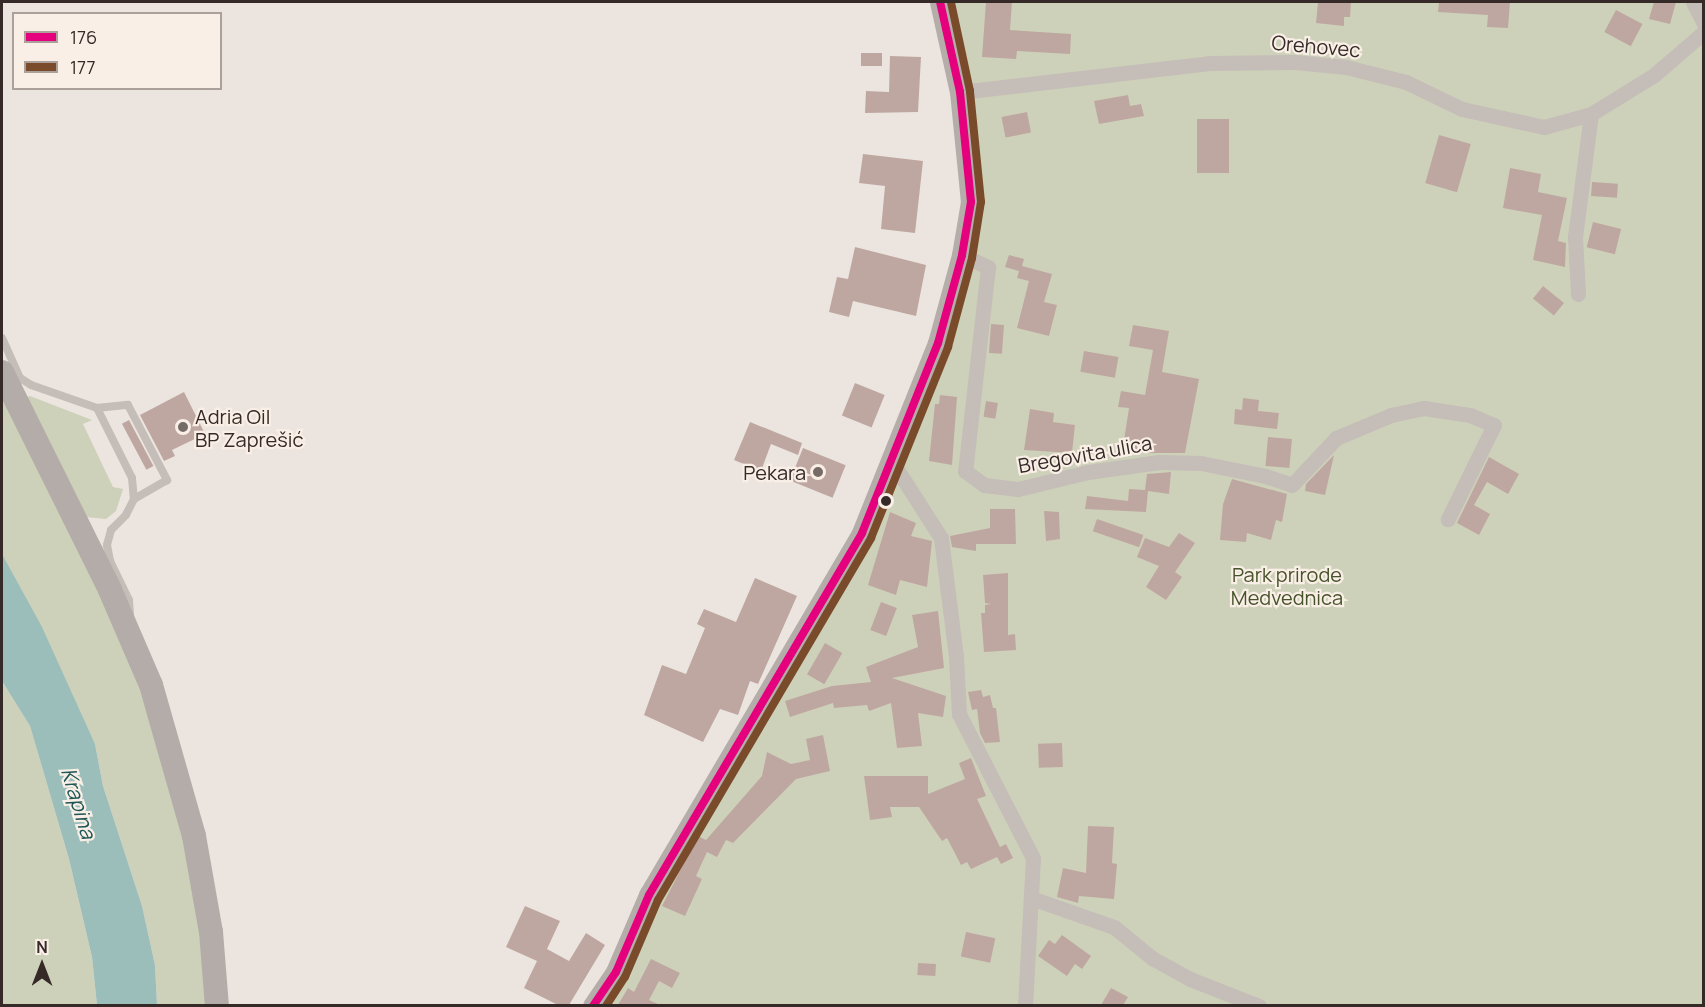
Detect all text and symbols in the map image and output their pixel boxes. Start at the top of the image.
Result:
legend [12,12,222,90]
text: 176 [70,25,97,49]
street label: Orehovec [1271,30,1361,62]
text: 177 [70,55,96,79]
place label: Adria Oil BP Zaprešić [195,404,304,451]
marker: Adria Oil BP Zaprešić [176,420,190,434]
street label: Bregovita ulica [1016,430,1154,478]
place label: Pekara [743,460,806,484]
marker: Pekara [811,465,825,479]
unlabelled marker [880,495,892,507]
park label: Park prirode Medvednica [1231,563,1343,610]
water label: Krapina [56,765,102,841]
north arrow [12,935,72,995]
text: N [36,936,48,958]

